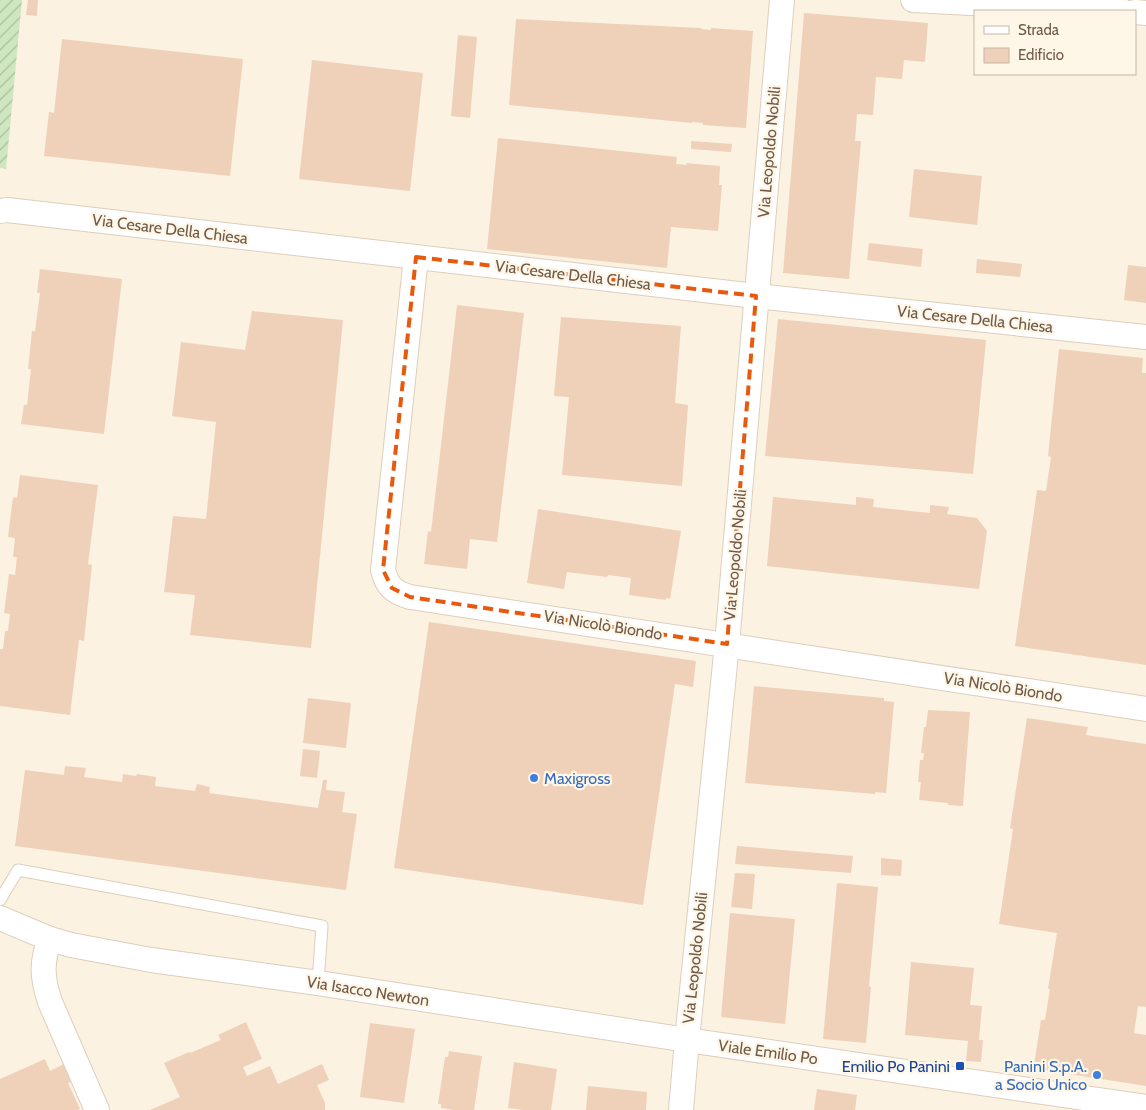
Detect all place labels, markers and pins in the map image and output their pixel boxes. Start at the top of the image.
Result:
place label: Maxigross [544,769,611,788]
marker: Maxigross [528,772,540,784]
place label: Emilio Po Panini [842,1057,950,1076]
place label: Panini S.p.A. a Socio Unico [995,1057,1087,1094]
marker: Emilio Po Panini [954,1060,966,1072]
marker: Panini S.p.A. a Socio Unico [1091,1069,1103,1081]

